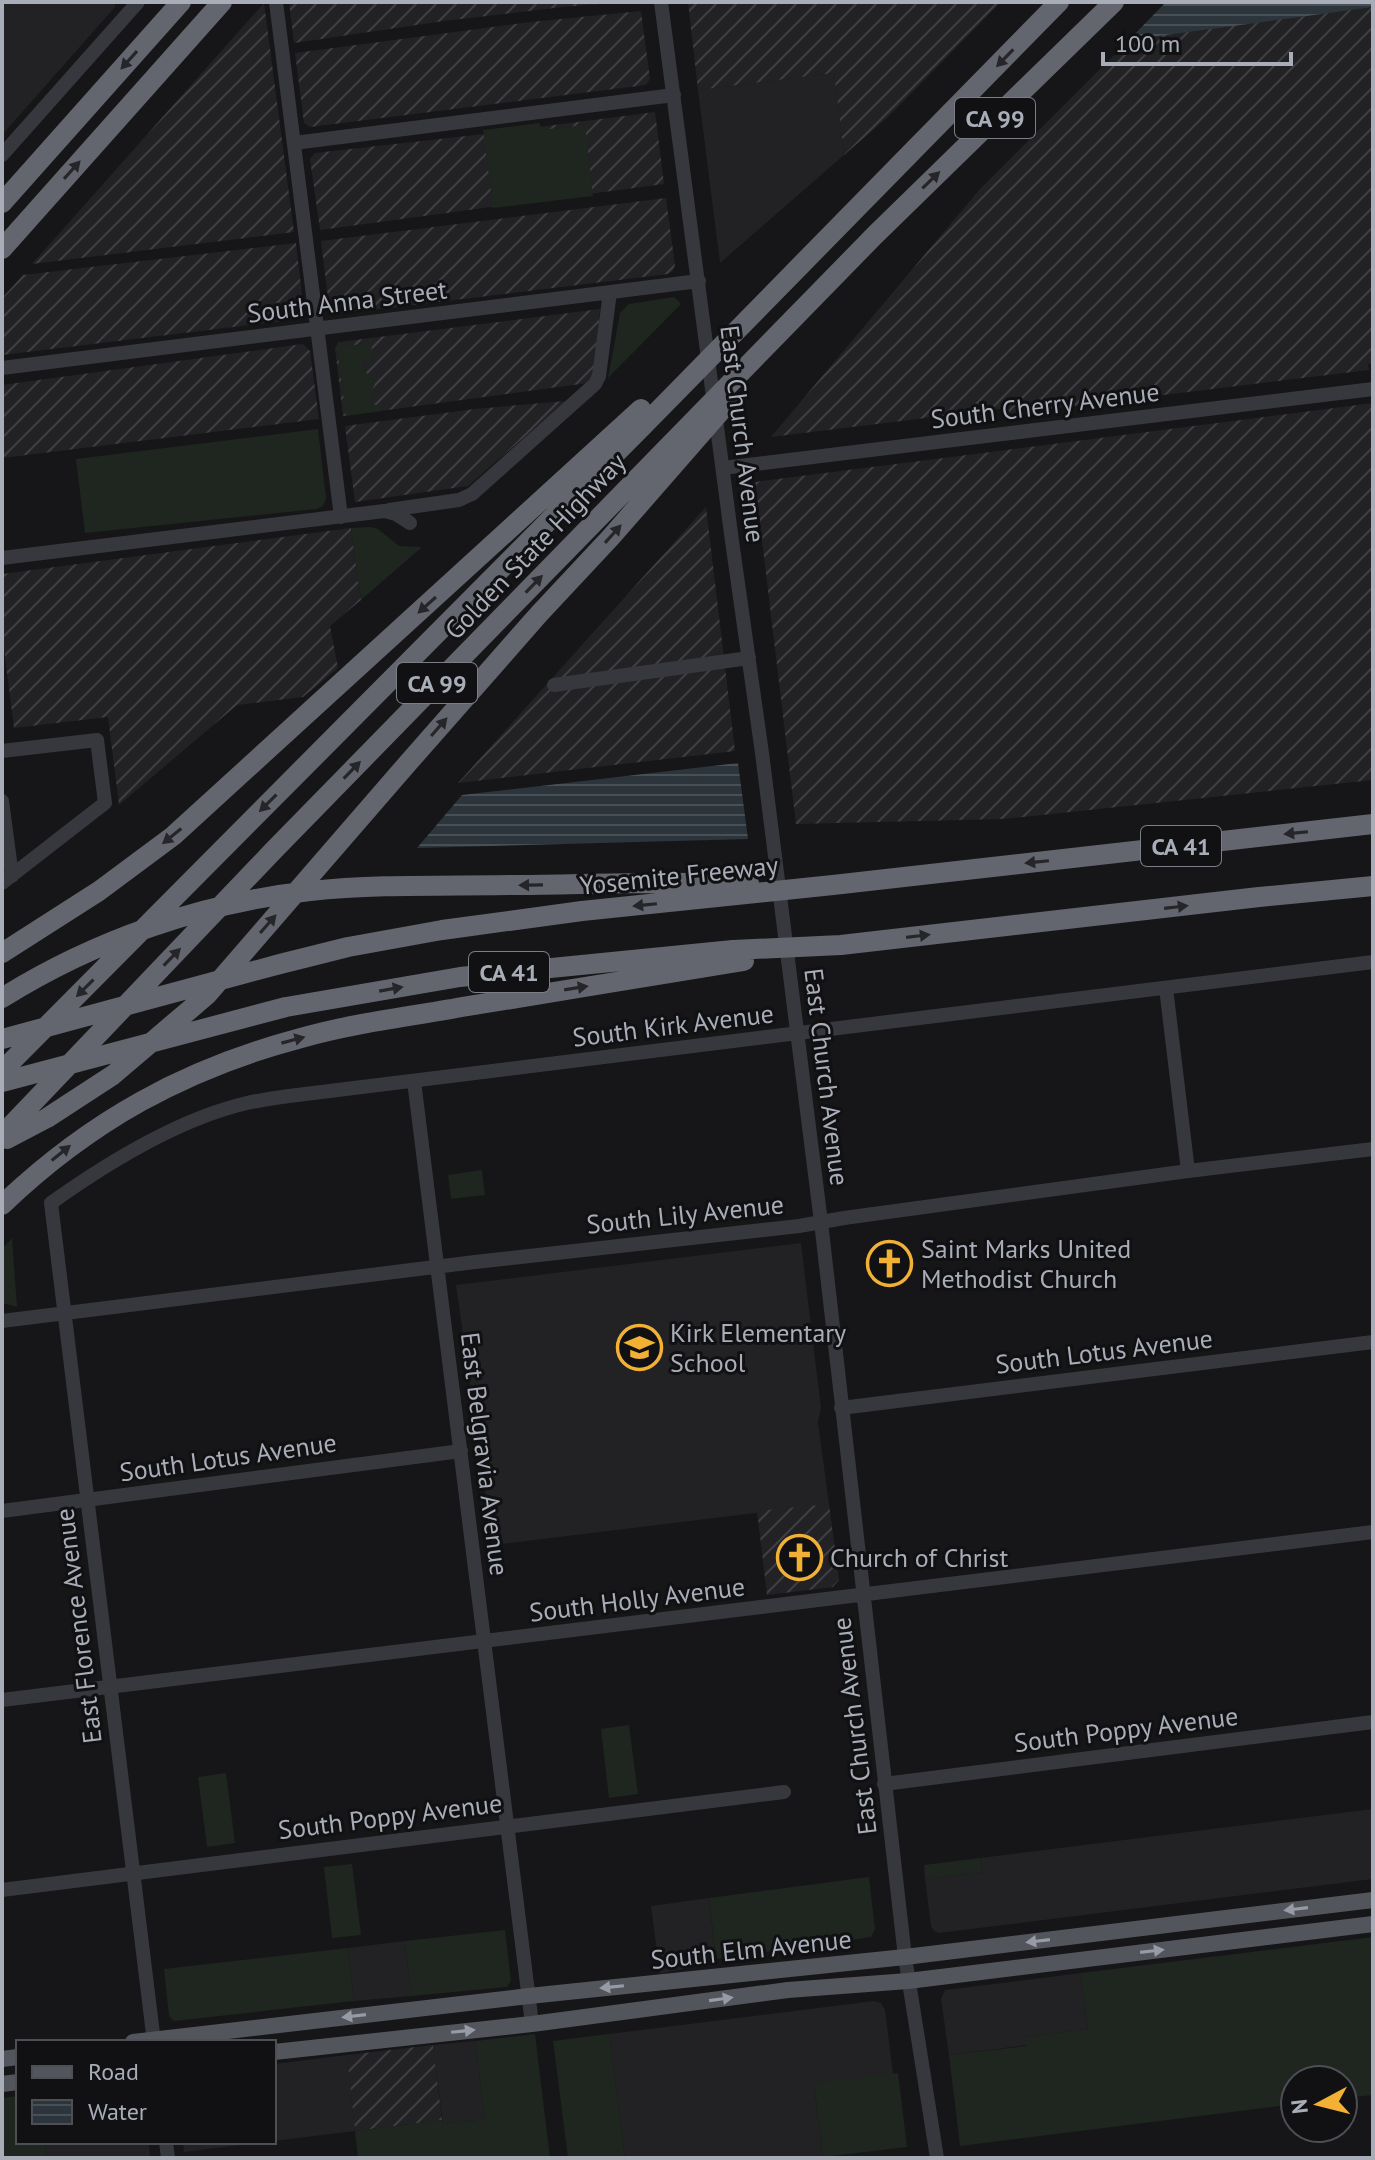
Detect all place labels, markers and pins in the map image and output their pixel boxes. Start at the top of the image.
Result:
place label: Saint Marks United Methodist Church [921,1232,1131,1295]
church icon: Saint Marks United Methodist Church [866,1239,914,1287]
place label: Kirk Elementary School [670,1316,846,1379]
school or university icon: Kirk Elementary School [615,1323,663,1371]
church icon: Church of Christ [775,1533,823,1581]
place label: Church of Christ [830,1541,1008,1574]

